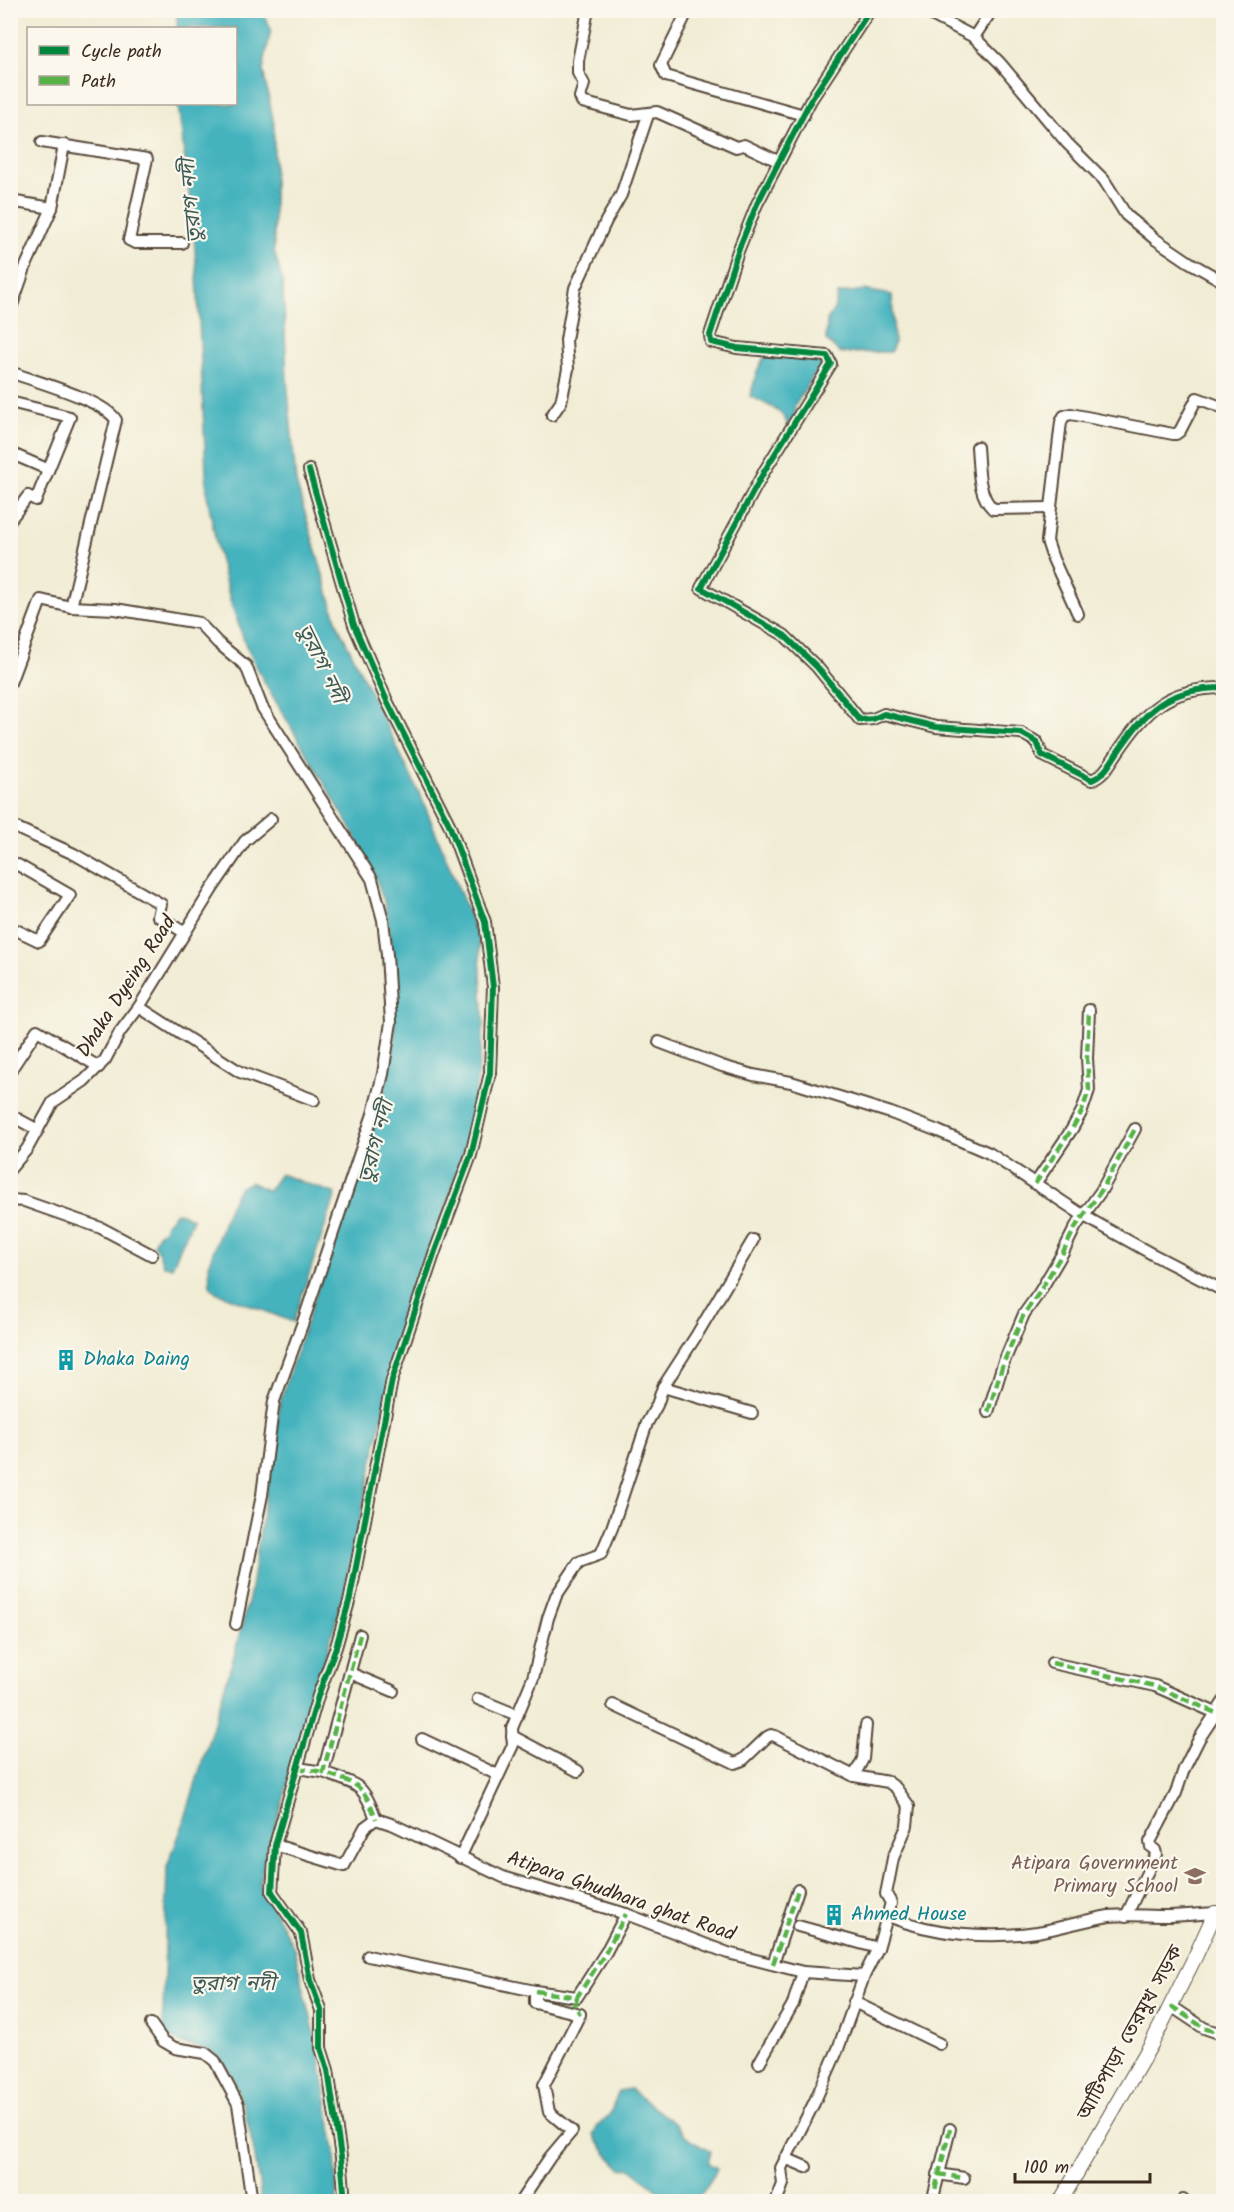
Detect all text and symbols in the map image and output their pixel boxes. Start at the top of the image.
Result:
legend [27,27,237,105]
text: Cycle path [81,38,162,67]
text: Path [81,68,116,97]
water label: তুরাগ নদী [171,153,212,245]
water label: তুরাগ নদী [288,619,356,713]
street label: Dhaka Dyeing Road [69,909,186,1065]
water label: তুরাগ নদী [350,1093,405,1187]
place label: Dhaka Daing [83,1344,190,1376]
building icon: Dhaka Daing [54,1348,78,1372]
street label: Atipara Ghudhara ghat Road [502,1843,741,1951]
place label: Atipara Government Primary School [1011,1848,1178,1903]
school or university icon: Atipara Government Primary School [1183,1864,1207,1888]
place label: Ahmed House [851,1899,966,1931]
building icon: Ahmed House [822,1903,846,1927]
street label: আটিপাড়া তেরমুখ সড়ক [1069,1939,1193,2127]
water label: তুরাগ নদী [191,1968,280,2001]
scale bar [1015,2146,1150,2184]
text: 100 m [1024,2154,1069,2183]

